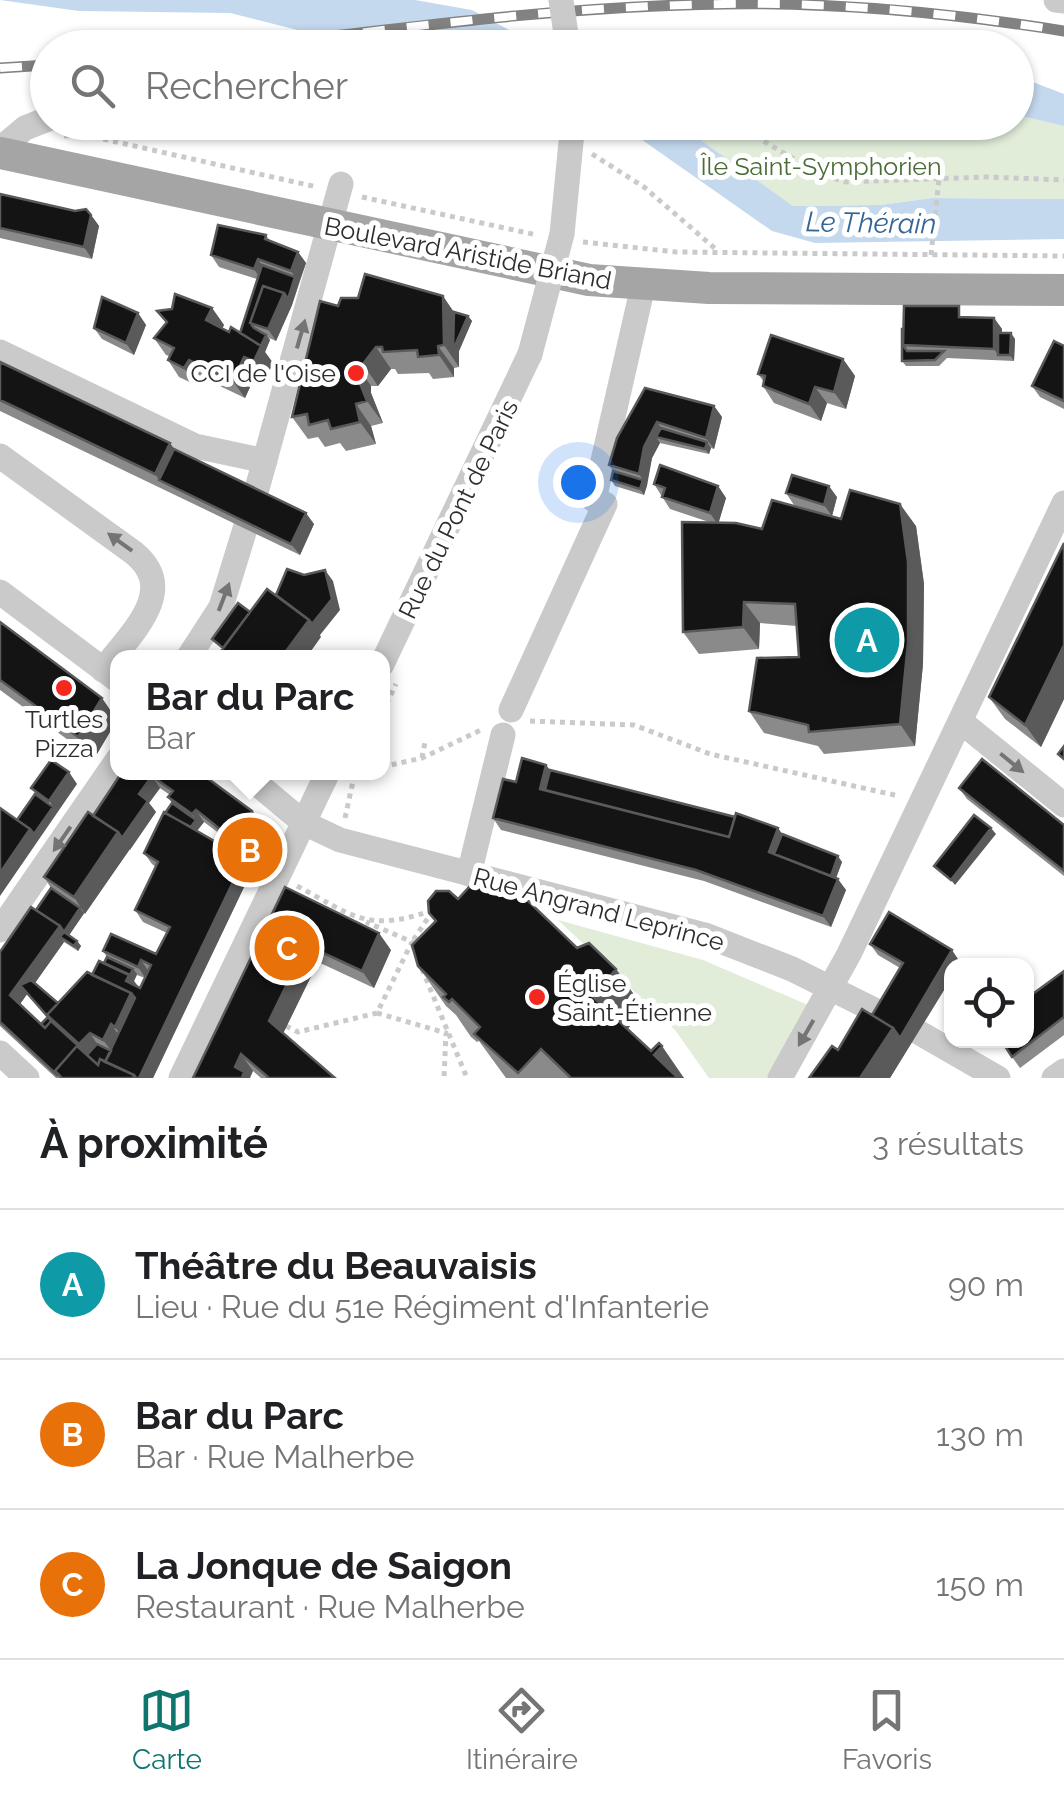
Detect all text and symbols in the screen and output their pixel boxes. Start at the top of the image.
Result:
search box [30,30,1034,140]
icon: search [65,58,120,113]
text: Rechercher [145,63,348,108]
park label: Île Saint-Symphorien [700,151,942,181]
water label: Le Thérain [805,205,937,241]
street label: Boulevard Aristide Briand [322,210,614,296]
one-way arrow [293,319,309,350]
place label: CCI de l'Oise [190,358,336,388]
marker: CCI de l'Oise [345,362,367,384]
street label: Rue du Pont de Paris [392,395,524,623]
your location [553,457,604,508]
one-way arrow [107,533,133,553]
one-way arrow [216,581,232,611]
pin: A [834,602,900,678]
popup [110,650,390,780]
text: Bar du Parc [146,674,354,719]
marker: Turtles Pizza [53,677,75,699]
place label: Turtles Pizza [25,704,103,763]
text: Bar [146,719,196,756]
one-way arrow [999,752,1025,773]
pin: B [218,812,282,888]
one-way arrow [53,826,72,853]
street label: Rue Angrand Leprince [470,861,728,957]
pin: C [254,910,320,986]
map controls [944,958,1034,1048]
button: locate [944,958,1034,1048]
place label: Église Saint-Étienne [557,968,712,1027]
marker: Église Saint-Étienne [526,986,548,1008]
one-way arrow [797,1019,815,1047]
text: À proximité [40,1119,268,1168]
text: 3 résultats [872,1125,1024,1162]
text: Théâtre du Beauvaisis [135,1243,537,1288]
text: A [62,1266,83,1303]
text: 90 m [948,1266,1024,1303]
text: Lieu · Rue du 51e Régiment d'Infanterie [135,1288,709,1325]
text: Bar du Parc [135,1393,344,1438]
text: B [62,1416,83,1453]
text: 130 m [936,1416,1024,1453]
text: Bar · Rue Malherbe [135,1438,414,1475]
text: La Jonque de Saigon [135,1543,512,1588]
text: C [62,1566,83,1603]
text: 150 m [936,1566,1024,1603]
text: Restaurant · Rue Malherbe [135,1588,525,1625]
tab: Carte [132,1683,202,1776]
tab: Itinéraire [466,1683,578,1776]
tab: Favoris [842,1683,932,1776]

